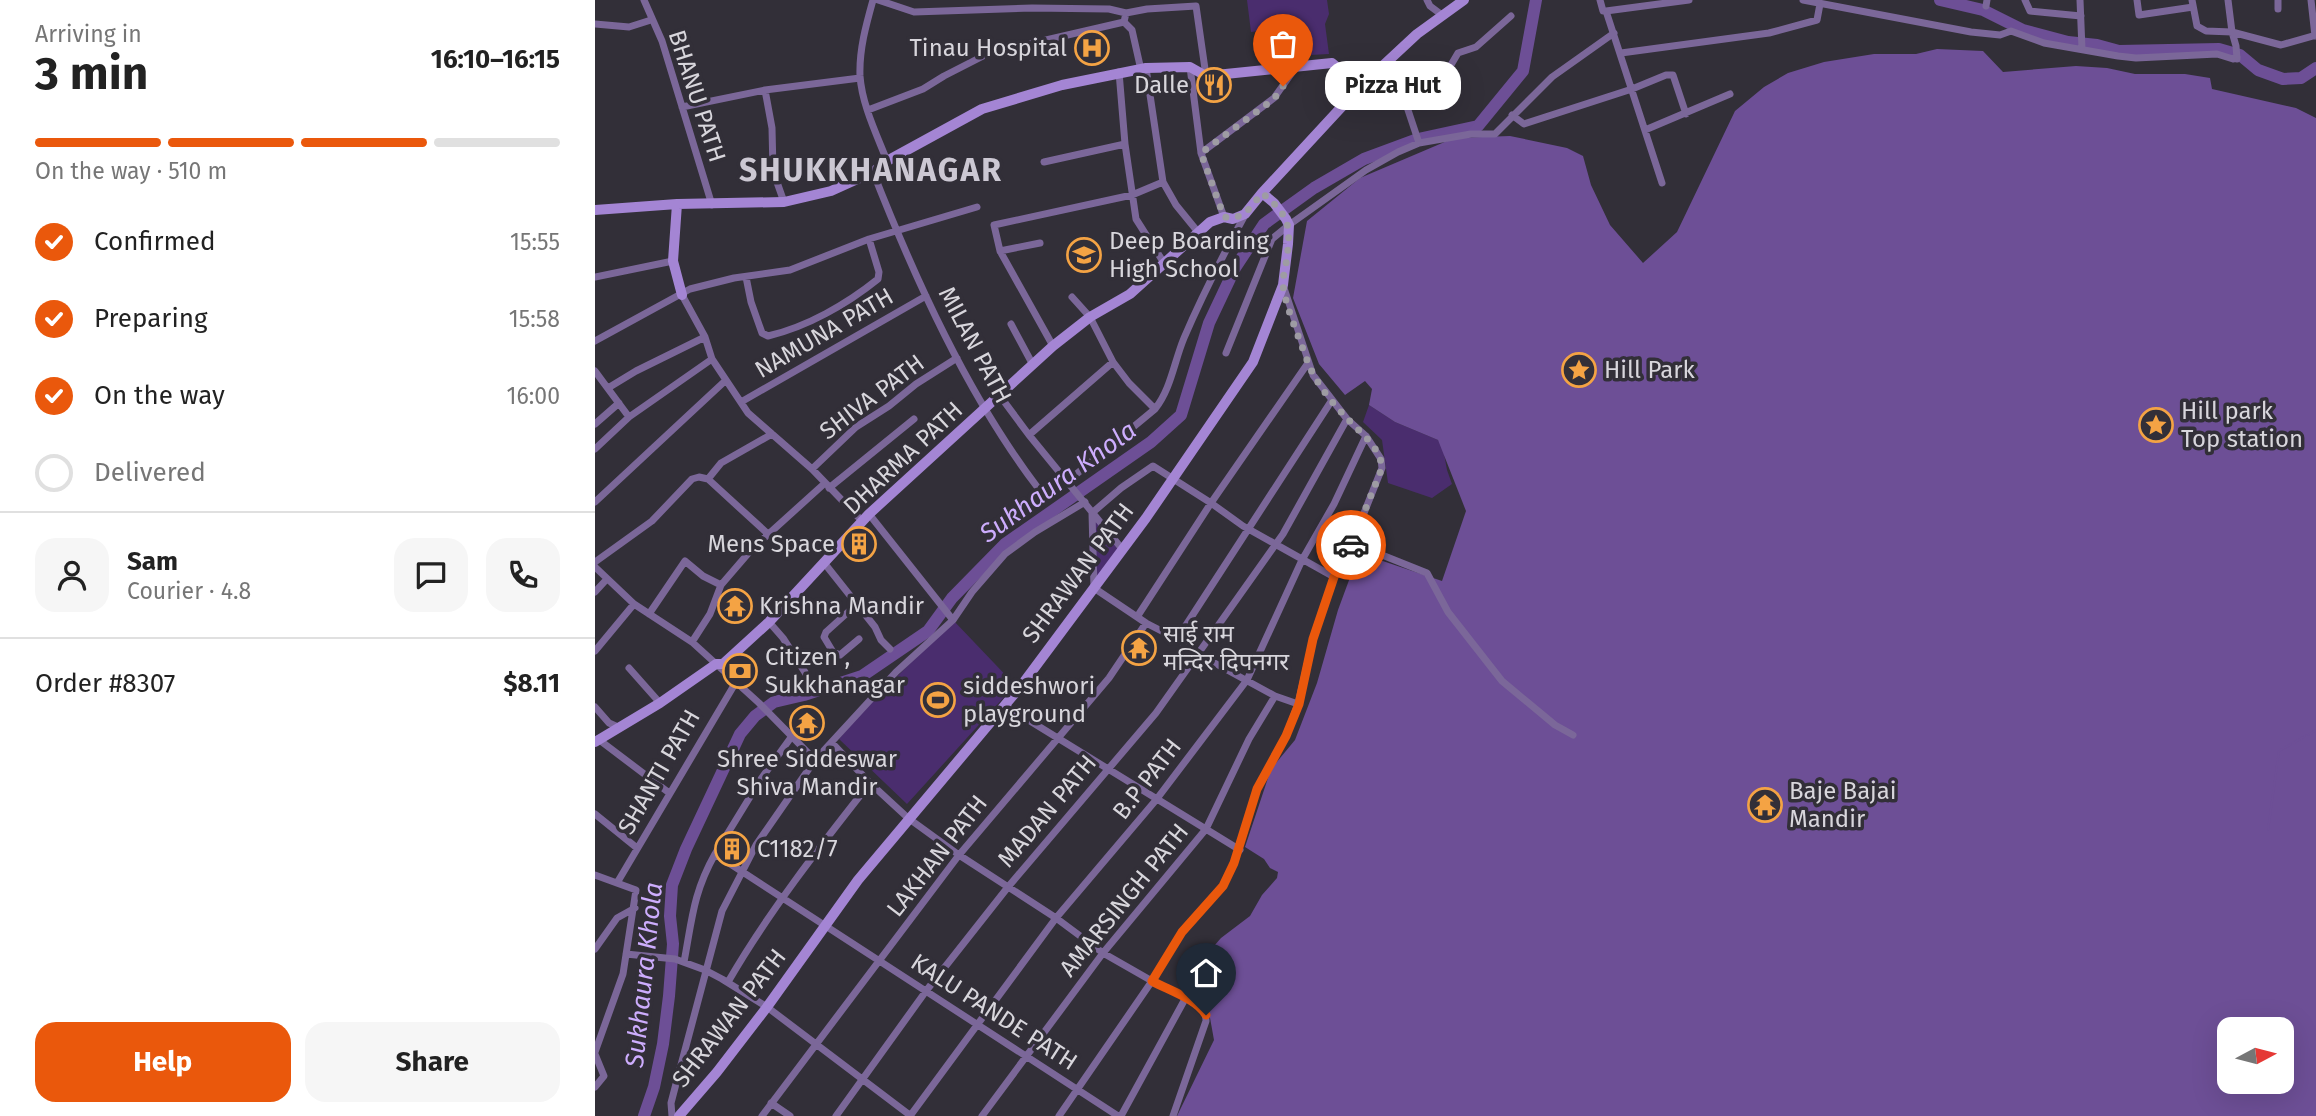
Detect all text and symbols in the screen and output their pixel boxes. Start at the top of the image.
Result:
pin [1253,14,1313,86]
text: Arriving in [35,20,142,48]
icon: bag [1264,25,1302,63]
street label: BHANU PATH [663,26,731,166]
hospital icon: Tinau Hospital [1073,29,1111,67]
place label: Tinau Hospital [909,34,1067,62]
text: 16:10–16:15 [431,44,560,75]
text: 3 min [35,46,148,101]
callout: Pizza Hut [1325,62,1461,110]
restaurant icon: Dalle [1195,66,1233,104]
place label: Dalle [1134,71,1189,99]
text: Pizza Hut [1345,71,1441,99]
district label: SHUKKHANAGAR [739,151,1003,189]
text: On the way · 510 m [35,157,227,185]
icon: check [35,223,73,261]
text: Confirmed [94,226,215,257]
place label: Deep Boarding High School [1109,227,1269,283]
text: 15:55 [510,228,560,256]
school or university icon: Deep Boarding High School [1065,236,1103,274]
street label: NAMUNA PATH [750,282,898,384]
street label: MILAN PATH [933,282,1017,408]
icon: check [35,300,73,338]
text: Preparing [94,303,207,334]
text: 15:58 [509,305,560,333]
street label: SHIVA PATH [814,349,930,445]
place icon: Hill Park [1560,351,1598,389]
place label: Hill Park [1604,356,1695,384]
icon: check [35,377,73,415]
text: On the way [94,380,225,411]
text: 16:00 [507,382,560,410]
street label: DHARMA PATH [838,396,968,520]
place label: Hill park Top station [2181,397,2303,453]
place icon: Hill park Top station [2137,406,2175,444]
water label: Sukhaura Khola [973,415,1142,550]
text: Delivered [94,457,206,488]
street label: SHRAWAN PATH [1016,498,1140,648]
courier [1316,510,1386,580]
building icon: Mens Space [840,525,878,563]
icon: car [1332,526,1370,564]
place label: Mens Space [707,530,835,558]
button: person [35,538,109,612]
button: chat [394,538,468,612]
button: phone [486,538,560,612]
text: Sam [127,546,178,577]
text: Courier · 4.8 [127,577,251,605]
temple icon: Krishna Mandir [716,587,754,625]
place label: Krishna Mandir [759,592,925,620]
place label: साई राम मन्दिर दिपनगर [1163,620,1290,676]
temple icon: साई राम मन्दिर दिपनगर [1120,629,1158,667]
place label: Citizen , Sukkhanagar [765,643,906,699]
bank icon: Citizen , Sukkhanagar [721,652,759,690]
text: Order #8307 [35,668,175,699]
text: $8.11 [503,668,560,699]
place label: siddeshwori playground [963,672,1095,728]
sports icon: siddeshwori playground [919,681,957,719]
temple icon: Shree Siddeswar Shiva Mandir [788,704,826,742]
street label: SHANTI PATH [612,705,706,839]
street label: B.P PATH [1107,733,1187,825]
place label: Shree Siddeswar Shiva Mandir [717,745,898,801]
street label: MADAN PATH [992,749,1102,873]
place label: Baje Bajai Mandir [1789,777,1897,833]
temple icon: Baje Bajai Mandir [1746,786,1784,824]
street label: LAKHAN PATH [881,790,993,922]
street label: AMARSINGH PATH [1054,818,1194,982]
building icon: C1182/7 [713,830,751,868]
place label: C1182/7 [757,835,838,863]
water label: Sukhaura Khola [619,881,669,1070]
street label: SHRAWAN PATH [666,943,792,1093]
pin [1176,943,1236,1015]
street label: KALU PANDE PATH [906,948,1082,1076]
icon: home [1187,954,1225,992]
north arrow [2217,1017,2294,1094]
map controls [2217,1017,2294,1094]
button: Help [35,1022,291,1102]
button: Share [305,1022,560,1102]

